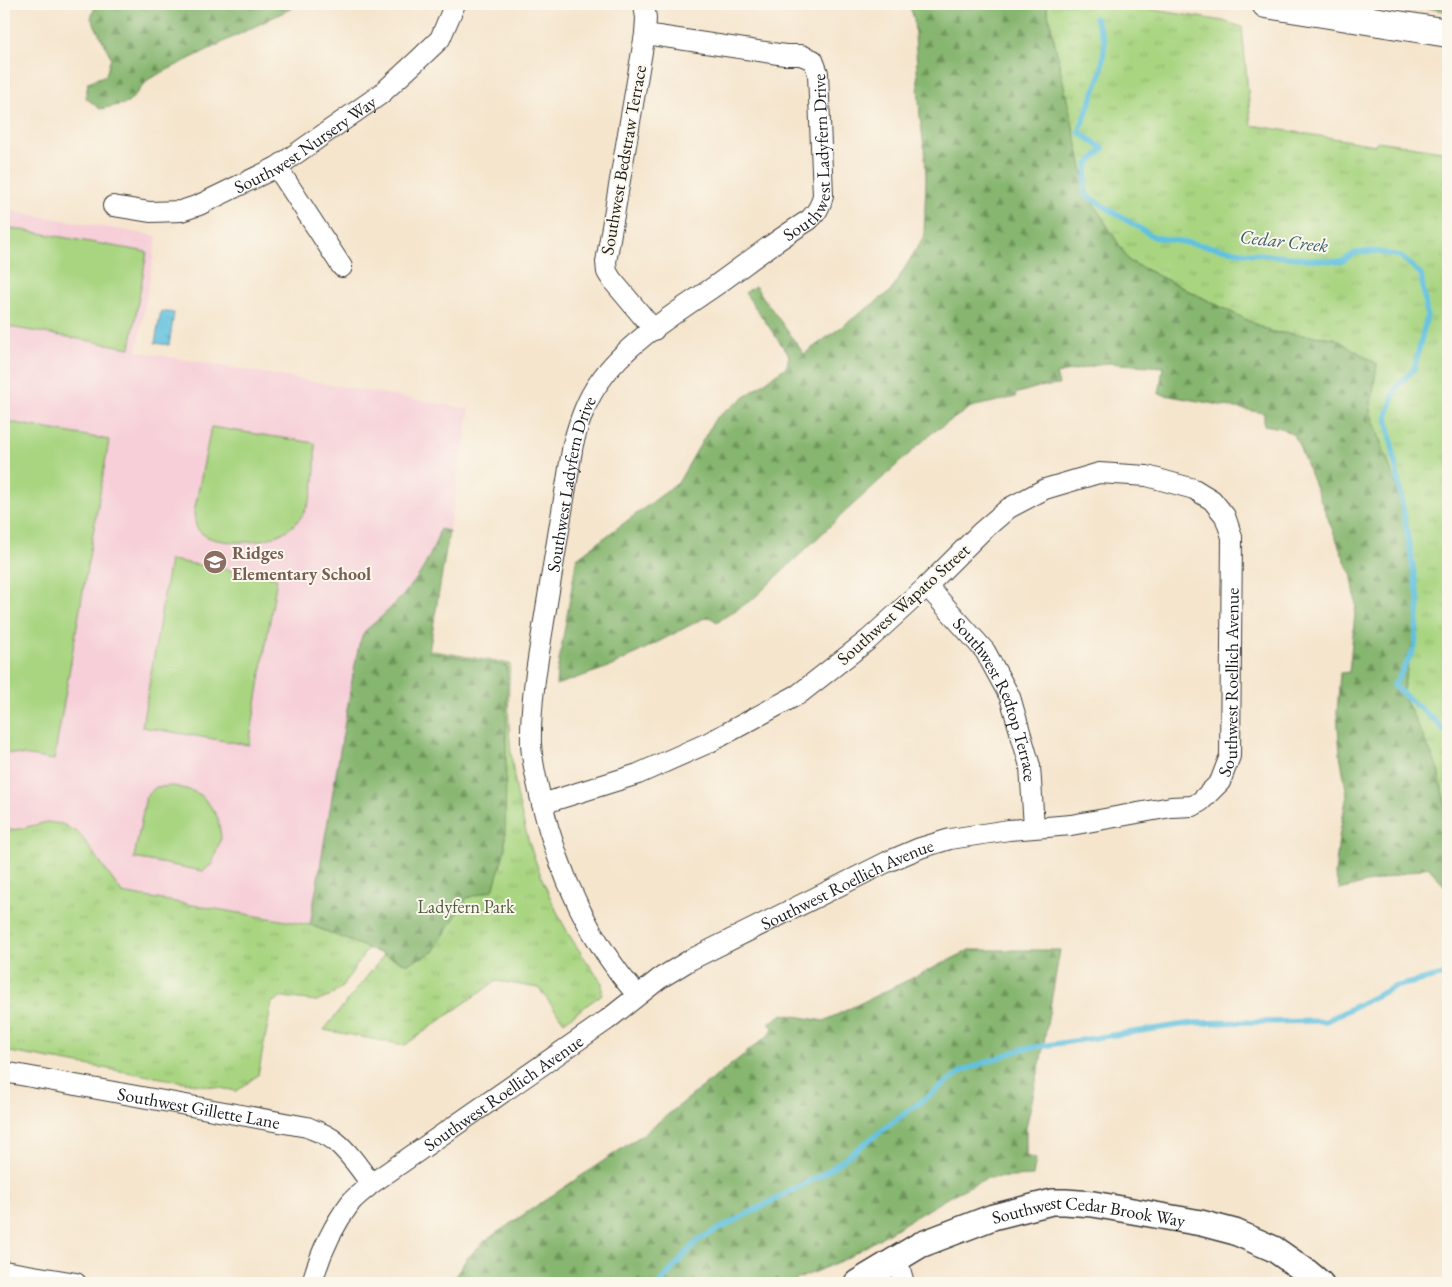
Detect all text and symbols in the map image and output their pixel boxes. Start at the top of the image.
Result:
street label: Southwest Bedstraw Terrace [595,63,651,257]
street label: Southwest Ladyfern Drive [778,73,835,245]
street label: Southwest Nursery Way [230,90,381,198]
water label: Cedar Creek [1239,224,1330,258]
street label: Southwest Ladyfern Drive [541,392,600,574]
street label: Southwest Wapato Street [832,538,974,670]
place label: Ridges Elementary School [232,541,371,585]
school or university icon: Ridges Elementary School [202,549,228,575]
street label: Southwest Roellich Avenue [1212,588,1243,779]
street label: Southwest Redtop Terrace [948,612,1043,782]
street label: Southwest Roellich Avenue [757,833,936,935]
park label: Ladyfern Park [418,895,515,918]
street label: Southwest Roellich Avenue [419,1029,587,1156]
street label: Southwest Gillette Lane [116,1081,282,1133]
street label: Southwest Cedar Brook Way [989,1191,1187,1232]

